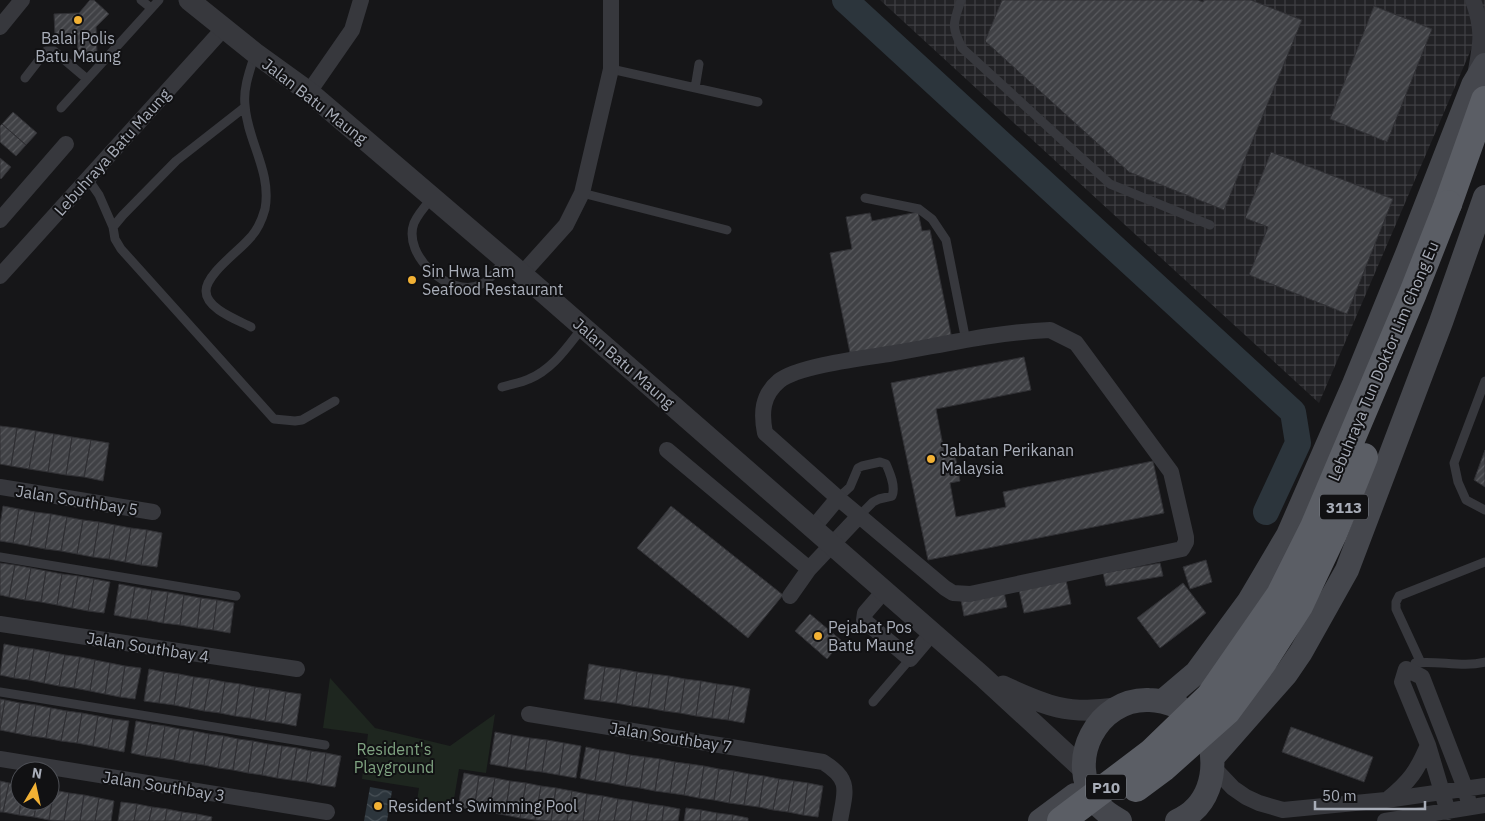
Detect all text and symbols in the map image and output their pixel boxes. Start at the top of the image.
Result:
marker: Balai Polis Batu Maung [72,14,84,26]
place label: Balai Polis Batu Maung [35,28,121,66]
street label: Jalan Batu Maung [258,54,372,149]
street label: Lebuhraya Batu Maung [50,84,175,220]
street label: Lebuhraya Tun Doktor Lim Chong Eu [1323,238,1443,484]
place label: Sin Hwa Lam Seafood Restaurant [422,261,564,299]
marker: Sin Hwa Lam Seafood Restaurant [406,274,418,286]
street label: Jalan Batu Maung [569,313,679,413]
place label: Jabatan Perikanan Malaysia [941,440,1074,478]
marker: Jabatan Perikanan Malaysia [925,453,937,465]
street label: Jalan Southbay 5 [14,480,140,520]
road number: 3113 [1320,494,1368,520]
place label: Pejabat Pos Batu Maung [828,617,914,655]
street label: Jalan Southbay 4 [85,627,211,667]
marker: Pejabat Pos Batu Maung [812,630,824,642]
street label: Jalan Southbay 7 [608,717,734,757]
park label: Resident's Playground [354,739,434,777]
north arrow [10,761,60,811]
text: N [31,763,43,783]
street label: Jalan Southbay 3 [101,766,227,806]
road number: P10 [1086,774,1126,800]
scale bar [1315,778,1425,810]
text: 50 m [1322,786,1357,805]
place label: Resident's Swimming Pool [388,796,577,816]
marker: Resident's Swimming Pool [372,800,384,812]

